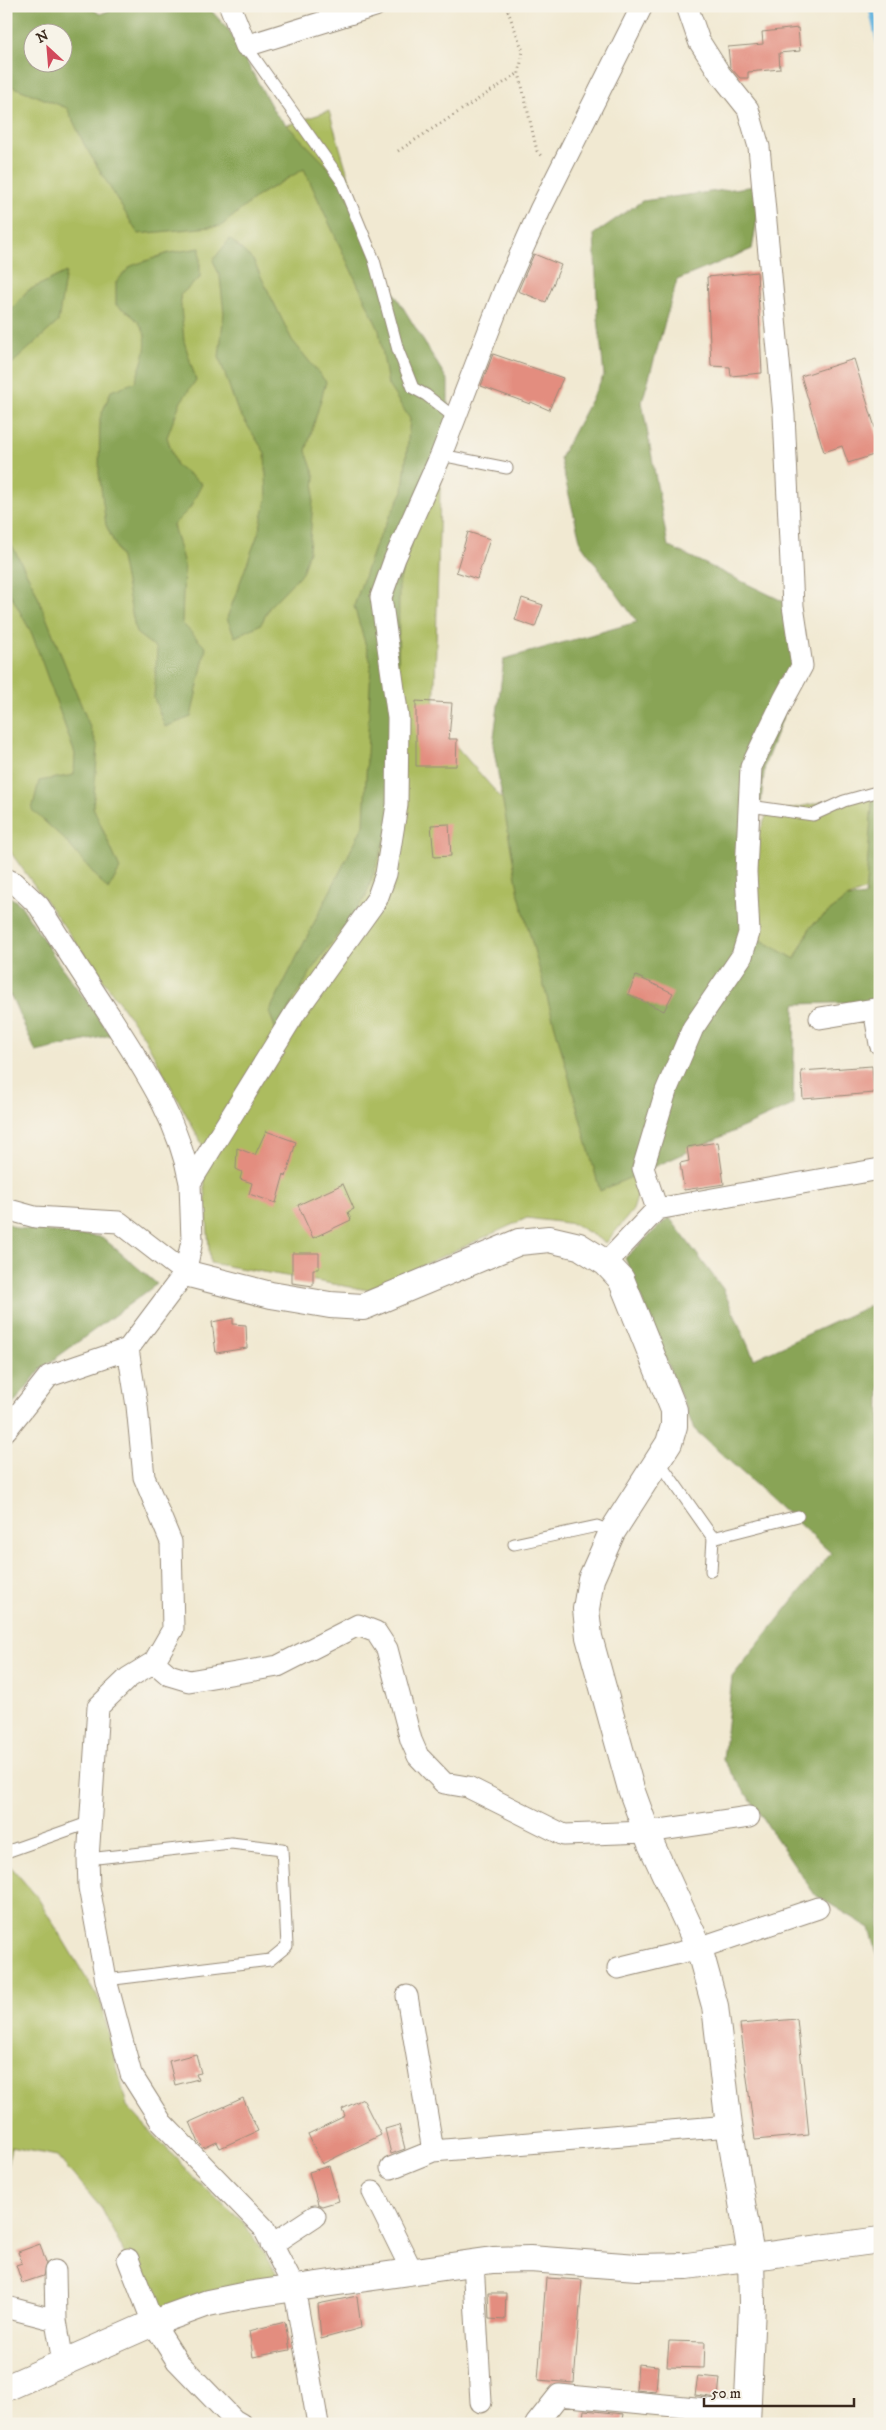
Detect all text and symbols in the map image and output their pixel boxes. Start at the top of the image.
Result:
north arrow [22,22,72,72]
text: N [34,26,52,48]
scale bar [704,2375,854,2407]
text: 50 m [711,2384,741,2403]

